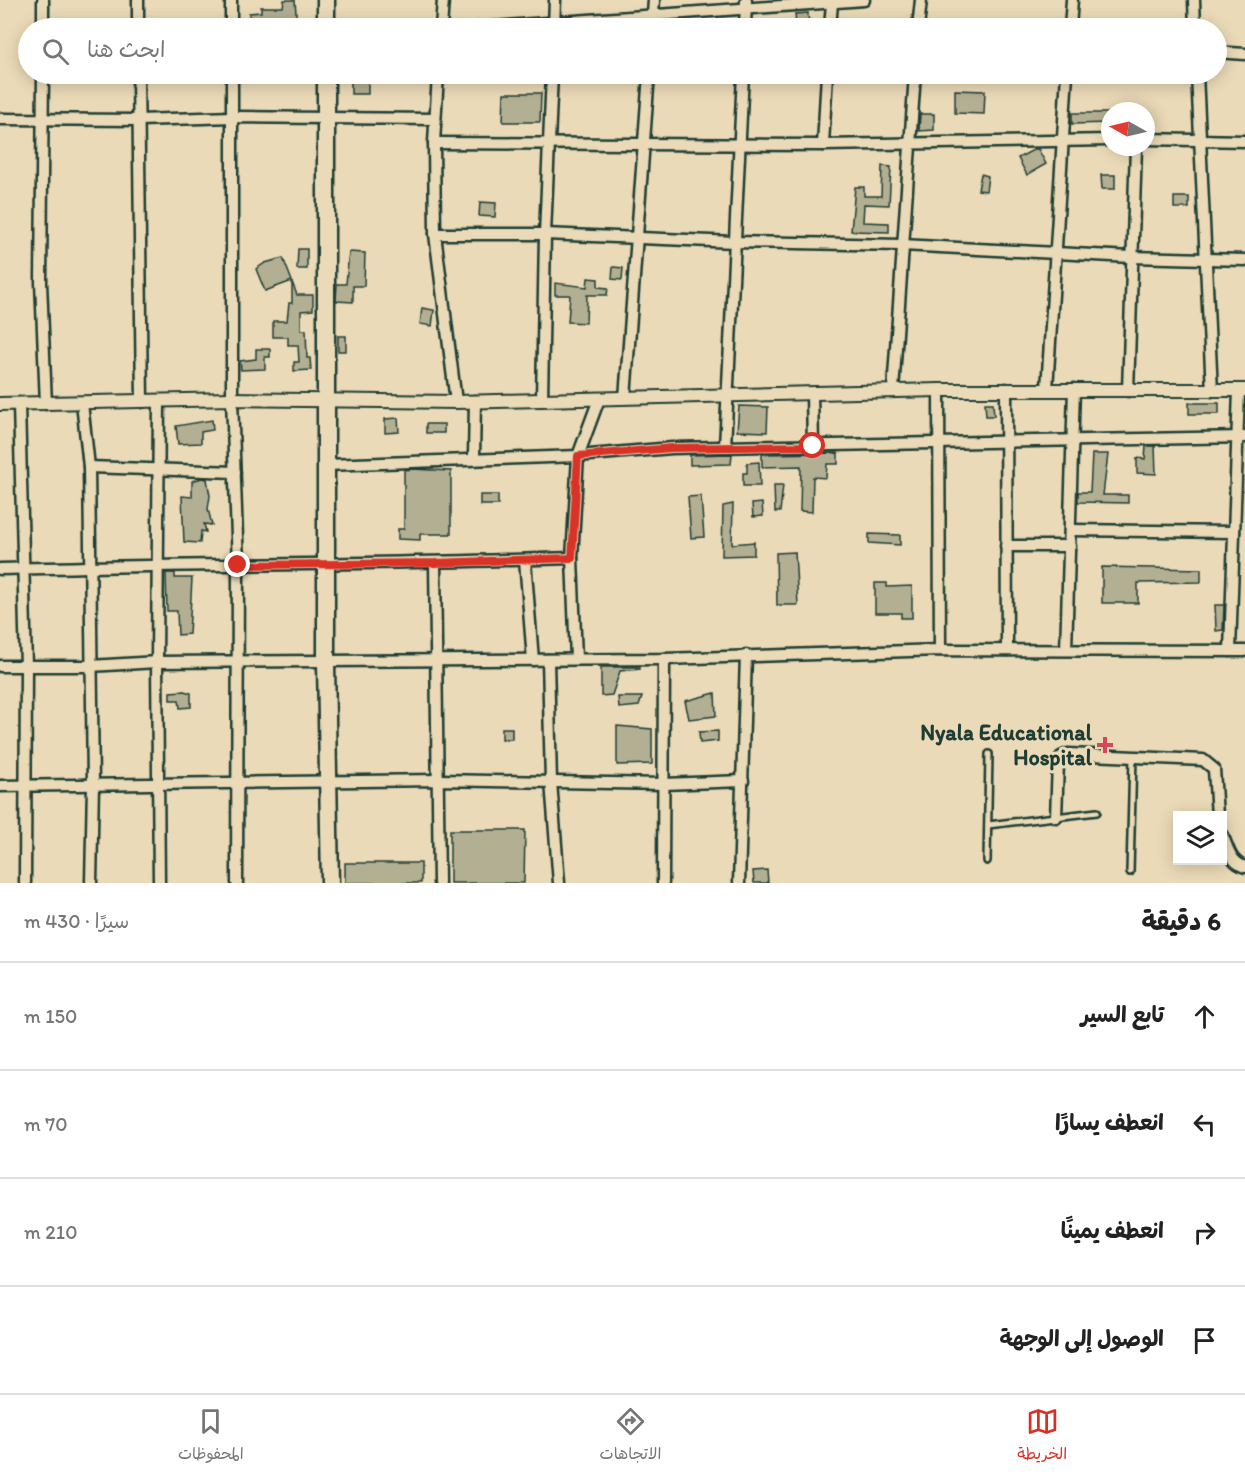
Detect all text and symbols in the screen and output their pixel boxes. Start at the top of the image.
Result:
search box [18,18,1227,84]
icon: search [39,35,72,68]
text: ابحث هنا [87,36,166,63]
north arrow [1101,102,1155,156]
route start [799,432,825,458]
route end [224,551,250,577]
place label: Nyala Educational Hospital [920,719,1093,771]
marker: Nyala Educational Hospital [1096,736,1114,754]
map controls [1173,811,1227,865]
button: layers [1173,811,1227,865]
text: 6 دقيقة [1141,905,1221,937]
text: سيرًا · 430 m [24,909,129,933]
icon: ahead [1188,1000,1221,1033]
text: تابع السير [1081,1001,1164,1028]
text: 150 m [24,1004,77,1028]
icon: left [1188,1108,1221,1141]
text: انعطف يسارًا [1055,1109,1164,1136]
text: 70 m [24,1112,68,1136]
icon: right [1188,1216,1221,1249]
text: انعطف يمينًا [1061,1217,1164,1244]
text: 210 m [24,1220,77,1244]
icon: arrive [1188,1324,1221,1357]
text: الوصول إلى الوجهة [999,1325,1164,1352]
tab: المحفوظات [178,1405,244,1468]
tab: الاتجاهات [600,1405,661,1468]
tab: الخريطة [1017,1405,1067,1468]

